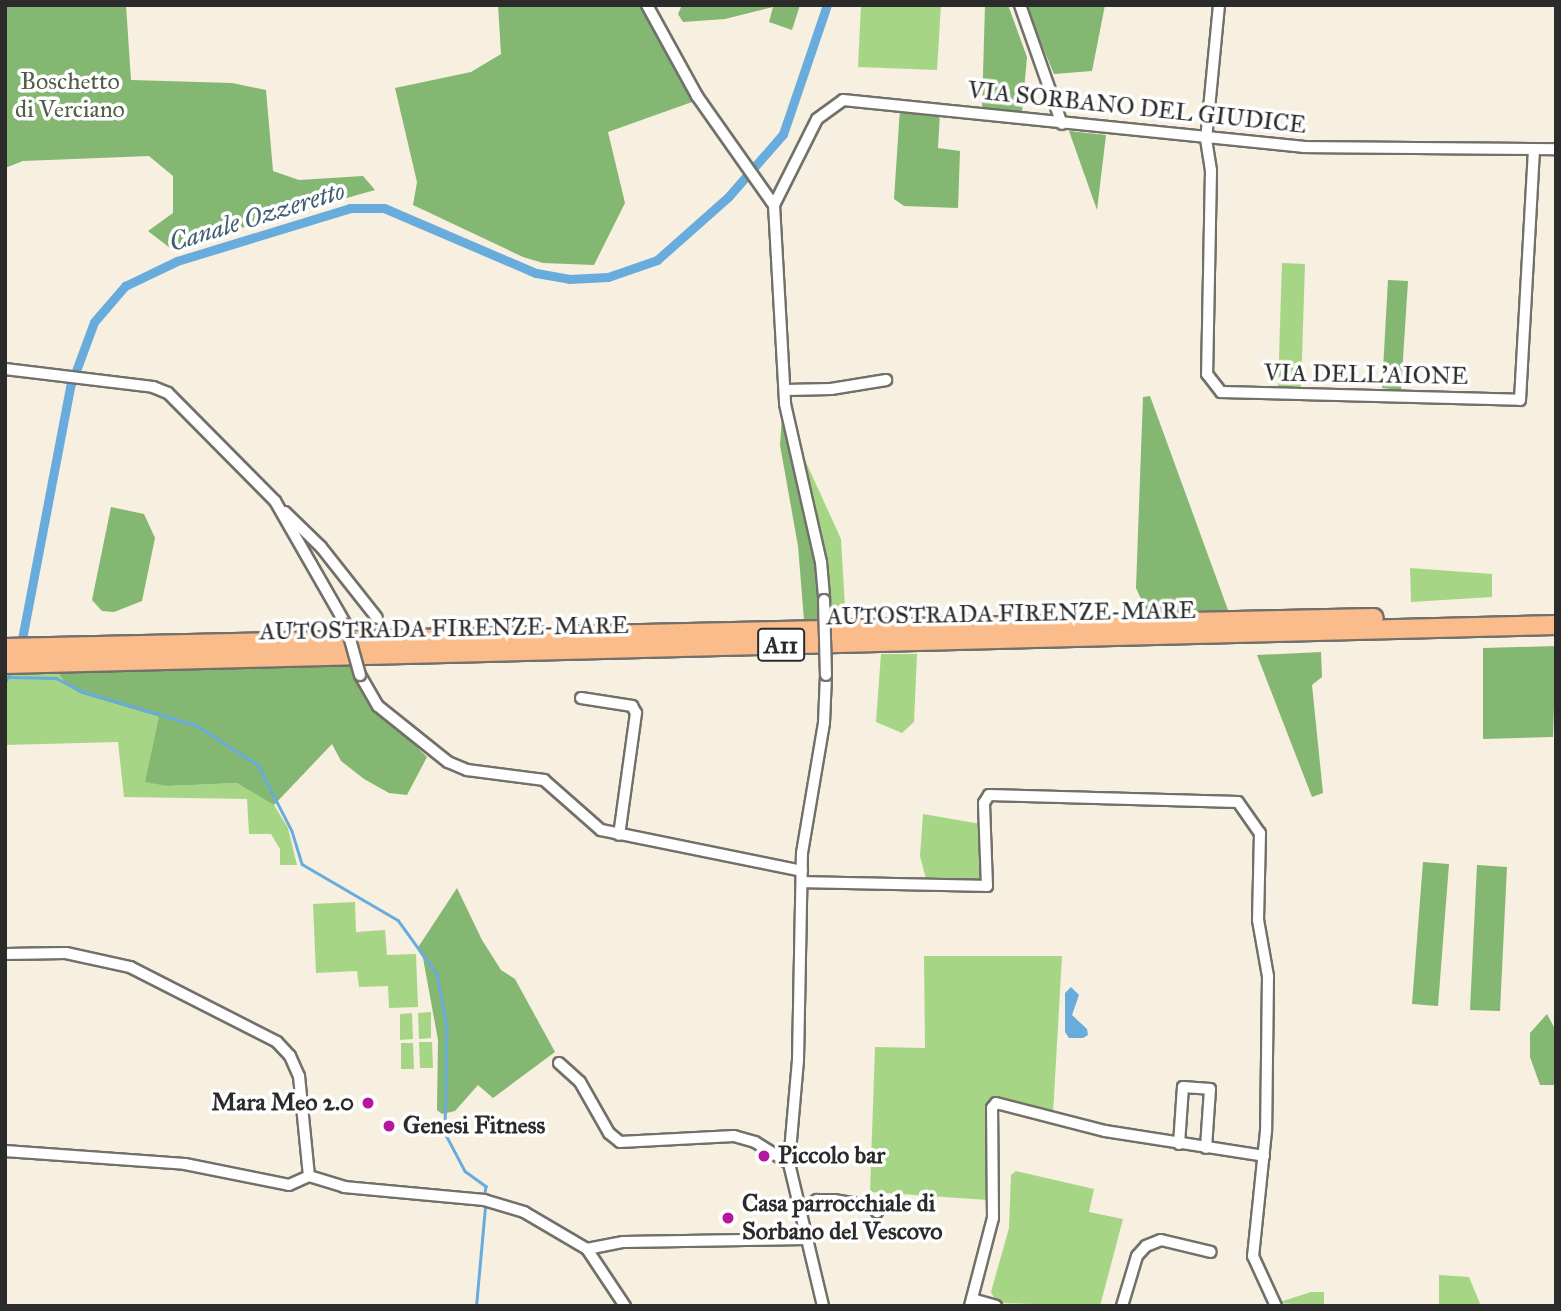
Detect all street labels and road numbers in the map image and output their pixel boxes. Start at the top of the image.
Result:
street label: VIA SORBANO DEL GIUDICE [966,76,1308,140]
street label: VIA DELL'AIONE [1264,359,1468,391]
street label: AUTOSTRADA FIRENZE-MARE [826,596,1196,632]
street label: AUTOSTRADA FIRENZE-MARE [259,611,629,647]
road number: A11 [756,625,806,664]

